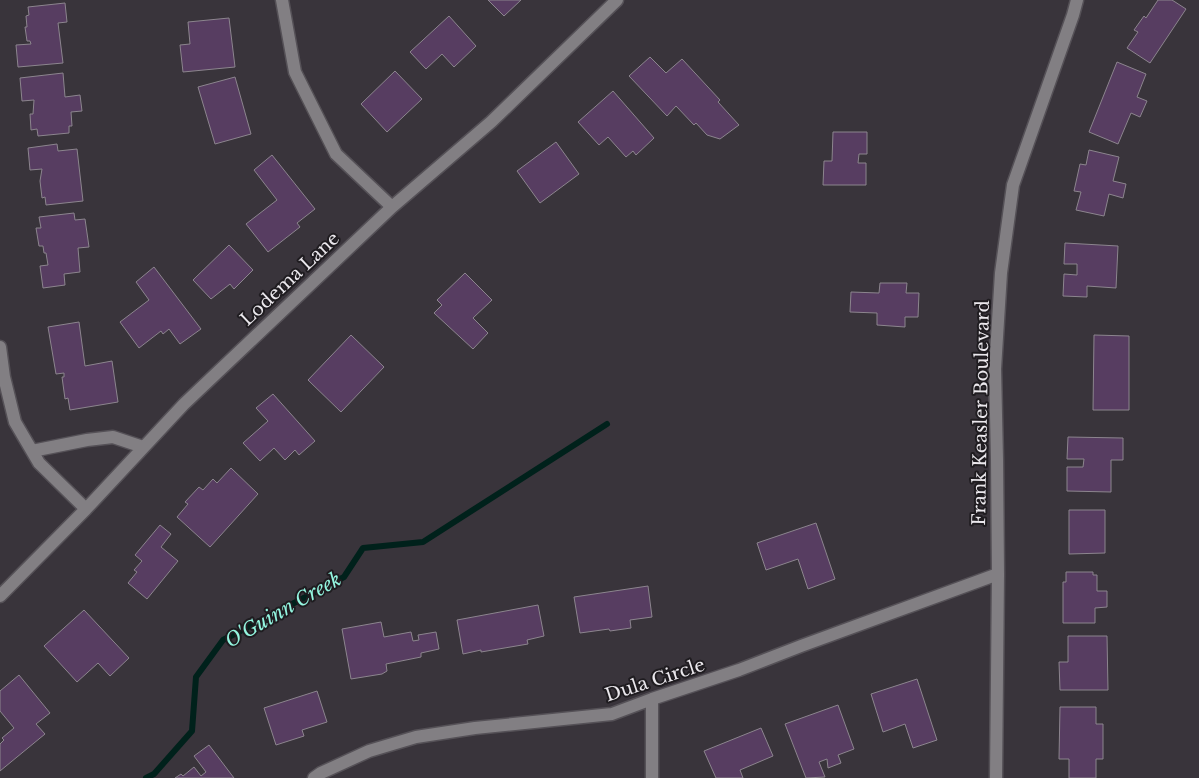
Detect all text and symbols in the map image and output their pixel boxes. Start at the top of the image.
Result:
street label: Lodema Lane [236,228,344,330]
street label: Frank Keasler Boulevard [968,300,994,526]
water label: O'Guinn Creek [221,567,345,653]
street label: Dula Circle [602,654,708,706]

